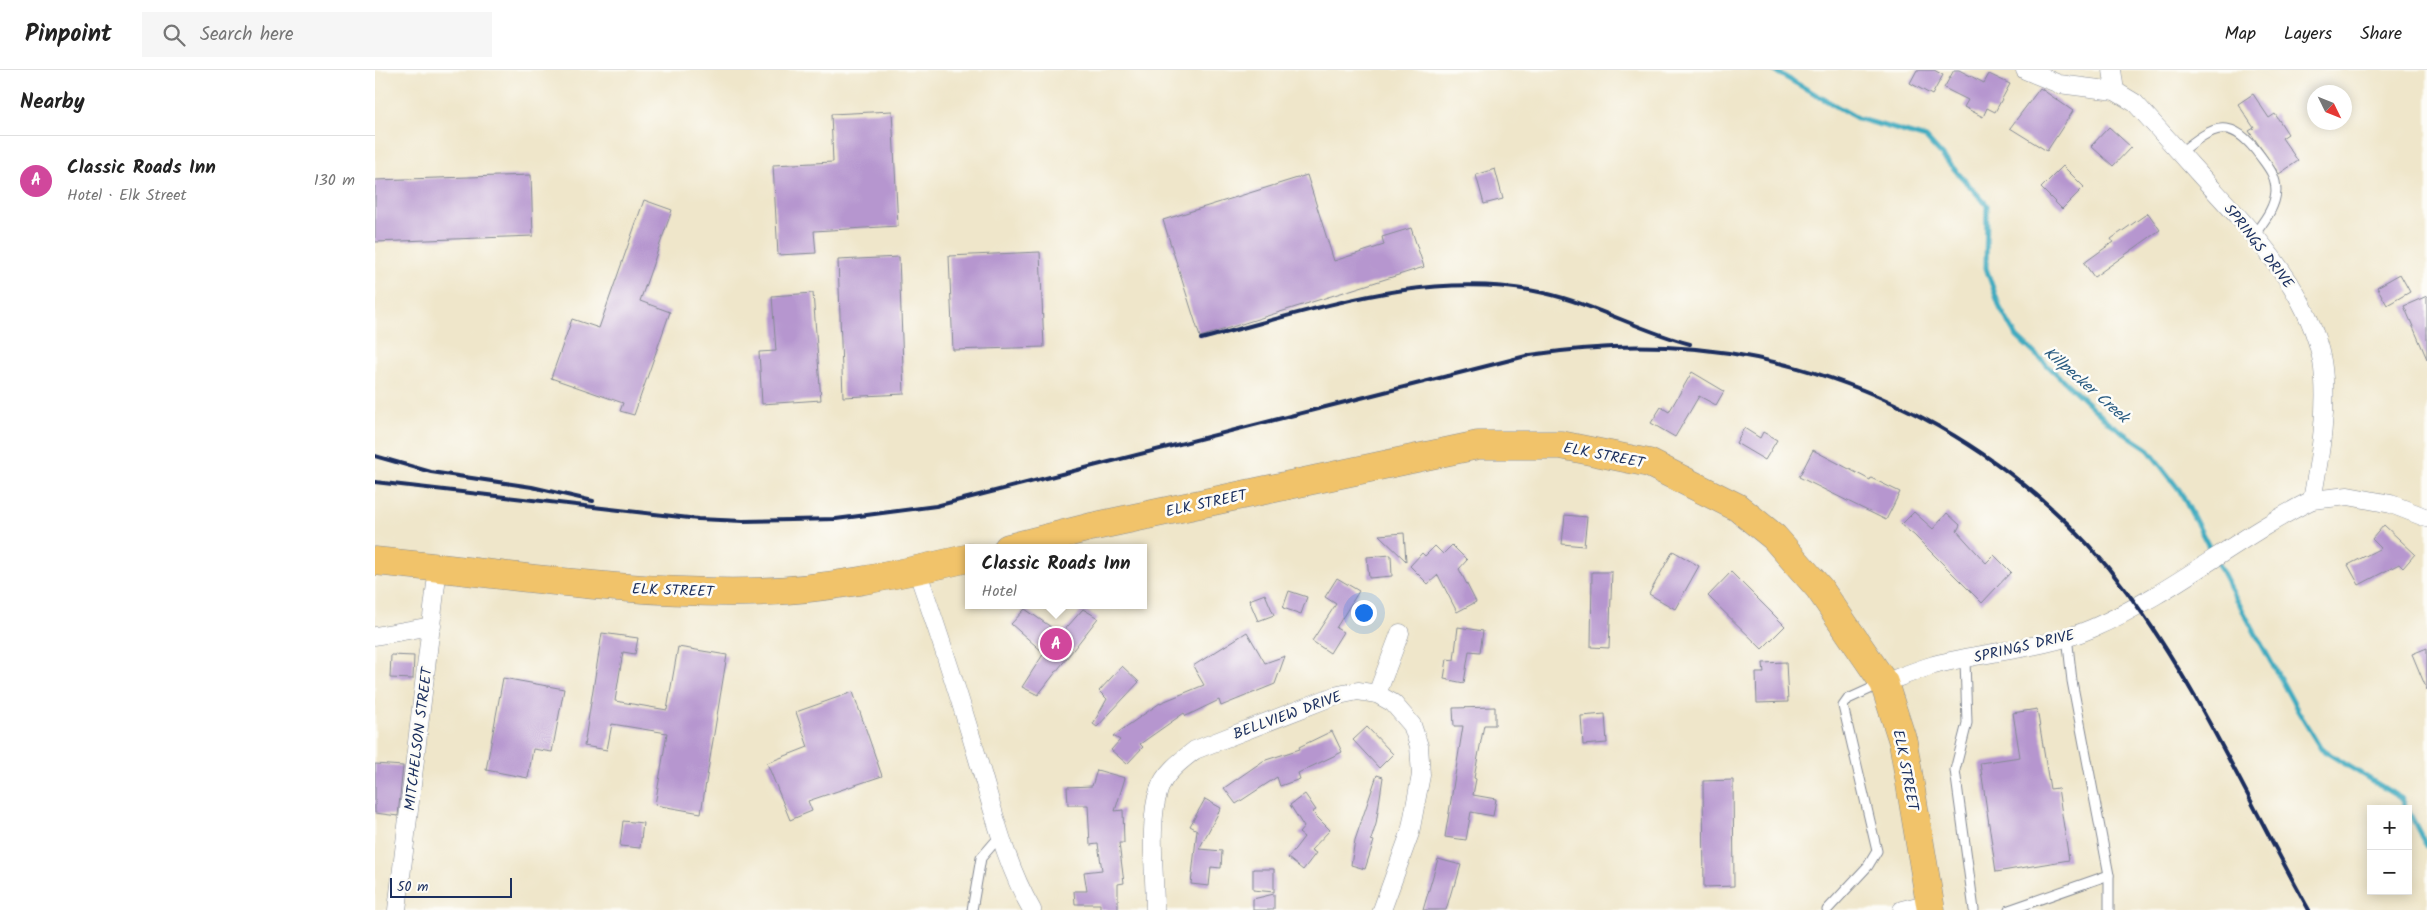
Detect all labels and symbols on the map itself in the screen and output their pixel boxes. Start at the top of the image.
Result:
north arrow [2307,85,2352,130]
street label: SPRINGS DRIVE [2217,199,2300,295]
water label: Killpecker Creek [2038,341,2136,431]
street label: ELK STREET [1561,436,1648,476]
street label: ELK STREET [1164,483,1251,524]
street label: ELK STREET [631,578,716,604]
your location [1351,600,1377,626]
street label: SPRINGS DRIVE [1972,623,2078,670]
pin: A [1040,625,1072,663]
street label: MITCHELSON STREET [398,664,440,812]
street label: BELLVIEW DRIVE [1230,685,1346,747]
street label: ELK STREET [1885,728,1925,815]
scale bar [390,875,513,898]

